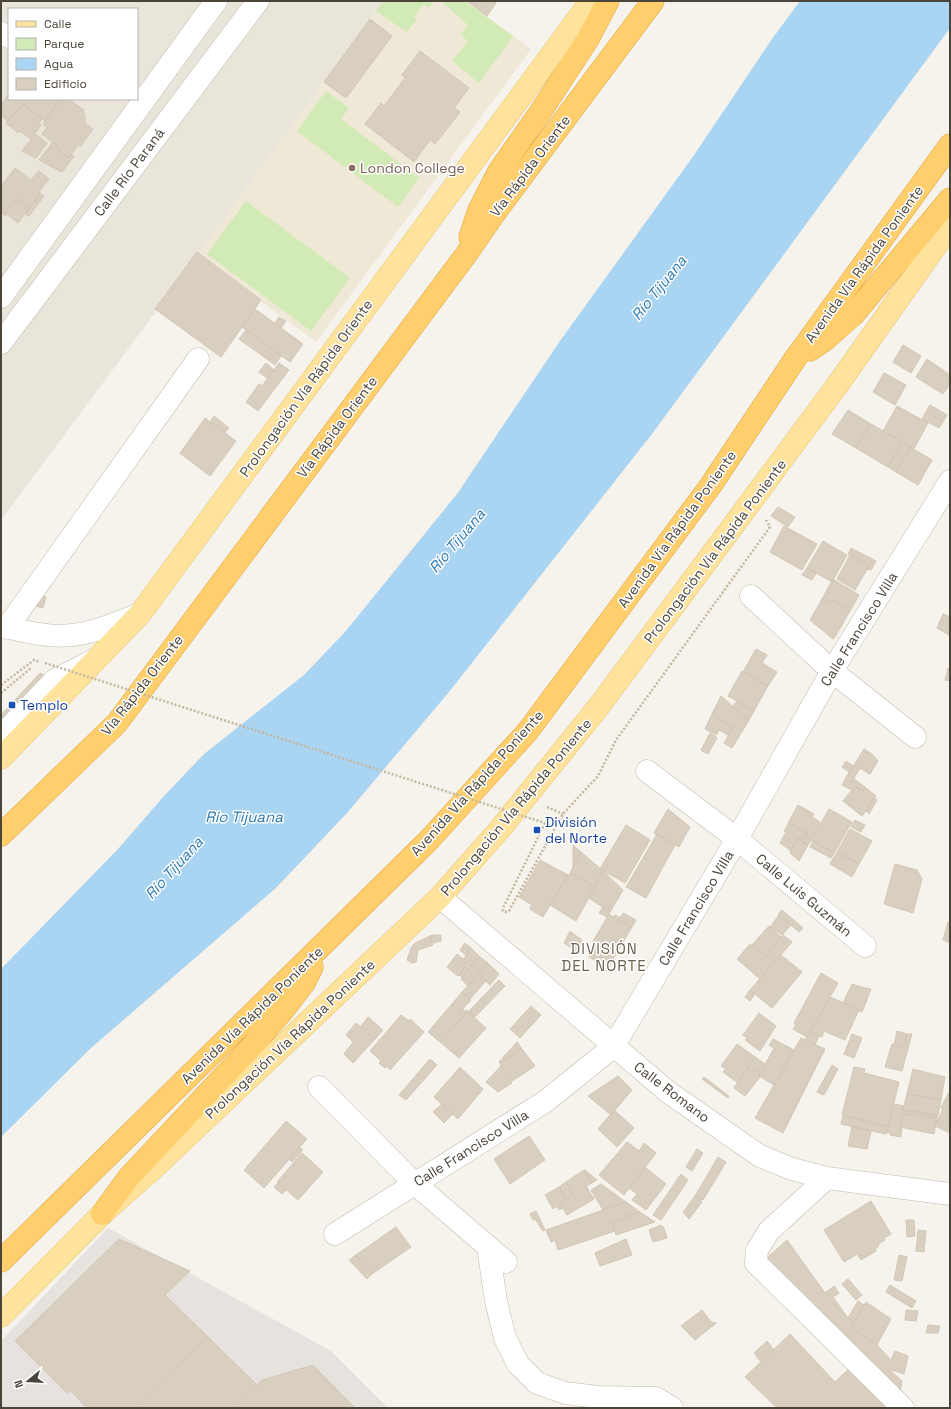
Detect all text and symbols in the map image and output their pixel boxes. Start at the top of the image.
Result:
legend [8,8,138,100]
text: Calle [44,16,72,32]
text: Parque [44,36,84,52]
text: Agua [44,56,74,72]
text: Edificio [44,76,87,92]
street label: Vía Rápida Oriente [486,111,574,221]
street label: Calle Río Paraná [90,124,168,220]
place label: London College [360,159,465,177]
marker: London College [347,163,357,173]
street label: Avenida Vía Rápida Poniente [801,182,927,346]
water label: Río Tijuana [627,251,691,324]
street label: Prolongación Vía Rápida Oriente [236,296,376,480]
street label: Vía Rápida Oriente [293,373,381,481]
street label: Avenida Vía Rápida Poniente [614,447,740,611]
street label: Prolongación Vía Rápida Poniente [640,455,790,647]
water label: Río Tijuana [424,505,489,576]
street label: Calle Francisco Villa [816,568,902,690]
street label: Vía Rápida Oriente [97,631,187,739]
place label: Templo [20,696,68,714]
marker: Templo [7,700,17,710]
street label: Avenida Vía Rápida Poniente [407,706,547,860]
street label: Prolongación Vía Rápida Poniente [437,715,595,899]
water label: Rio Tijuana [205,807,283,826]
place label: División del Norte [545,813,607,847]
marker: División del Norte [532,825,542,835]
water label: Río Tijuana [141,832,207,903]
street label: Calle Francisco Villa [654,847,738,969]
street label: Calle Luis Guzmán [752,849,856,941]
district label: DIVISIÓN DEL NORTE [561,939,647,975]
street label: Avenida Vía Rápida Poniente [177,942,327,1088]
street label: Prolongación Vía Rápida Poniente [201,955,379,1123]
street label: Calle Romano [630,1058,714,1126]
street label: Calle Francisco Villa [410,1105,532,1191]
north arrow [8,1361,48,1401]
text: N [11,1378,26,1390]

